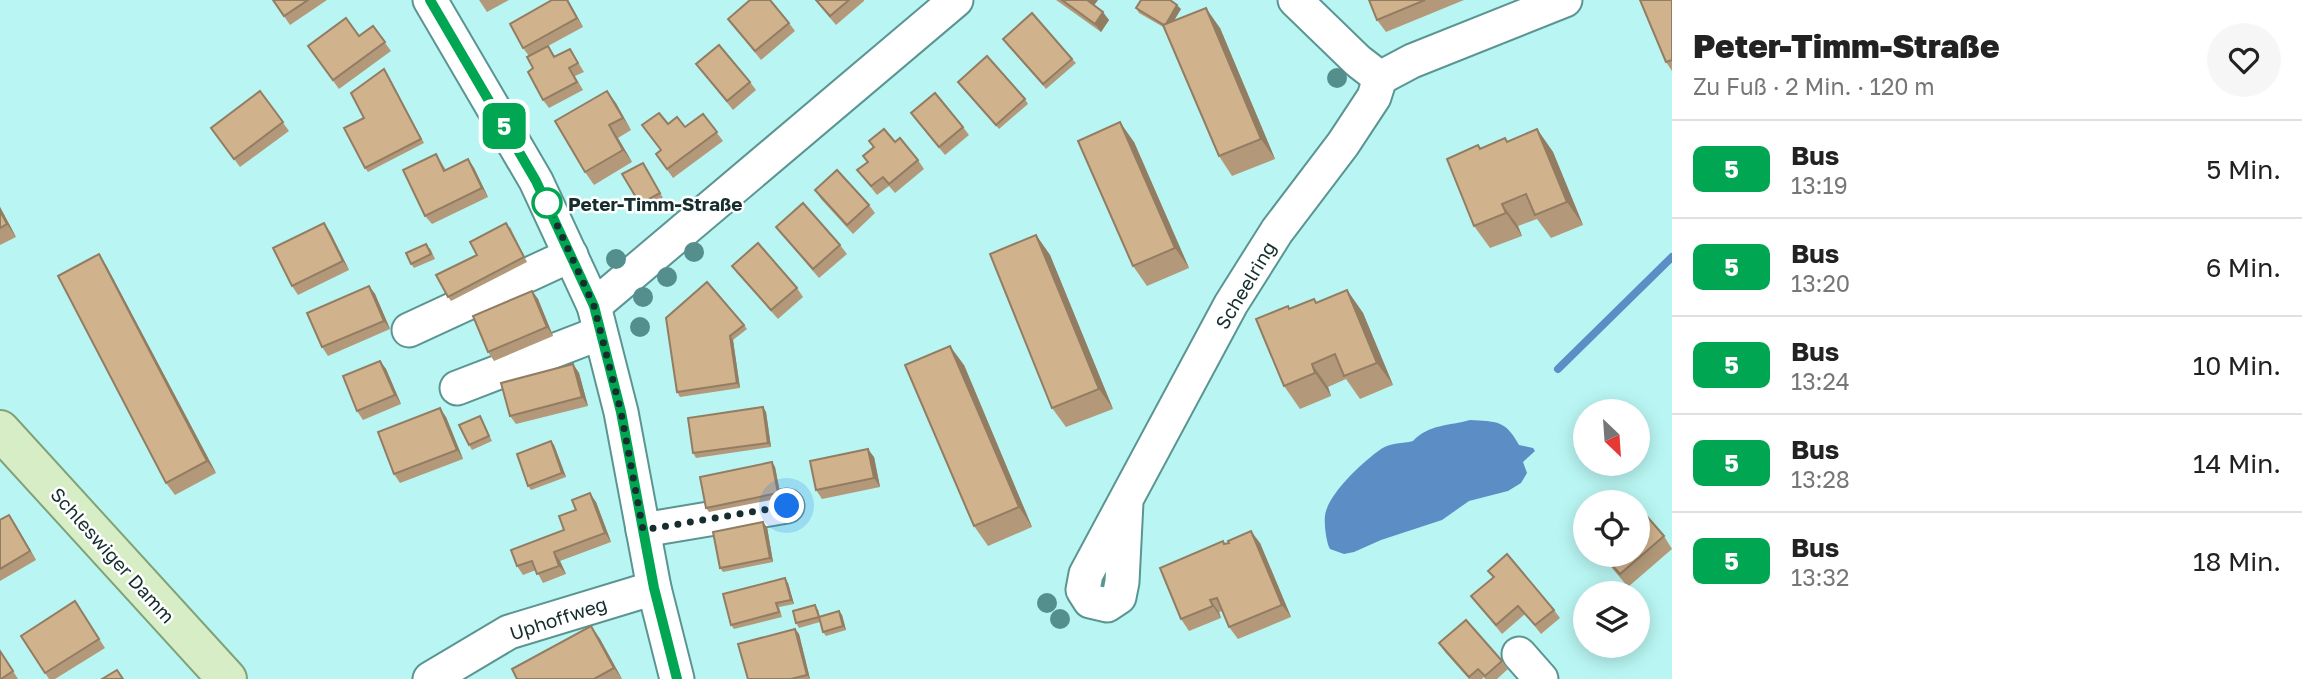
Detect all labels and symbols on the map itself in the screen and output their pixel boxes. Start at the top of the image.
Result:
line badge: 5 [481,103,527,149]
marker: Peter-Timm-Straße [532,188,562,218]
place label: Peter-Timm-Straße [568,192,742,215]
street label: Scheelring [1210,237,1280,333]
north arrow [1573,399,1650,476]
street label: Schleswiger Damm [46,483,180,627]
your location [769,488,804,523]
street label: Uphoffweg [507,591,609,645]

